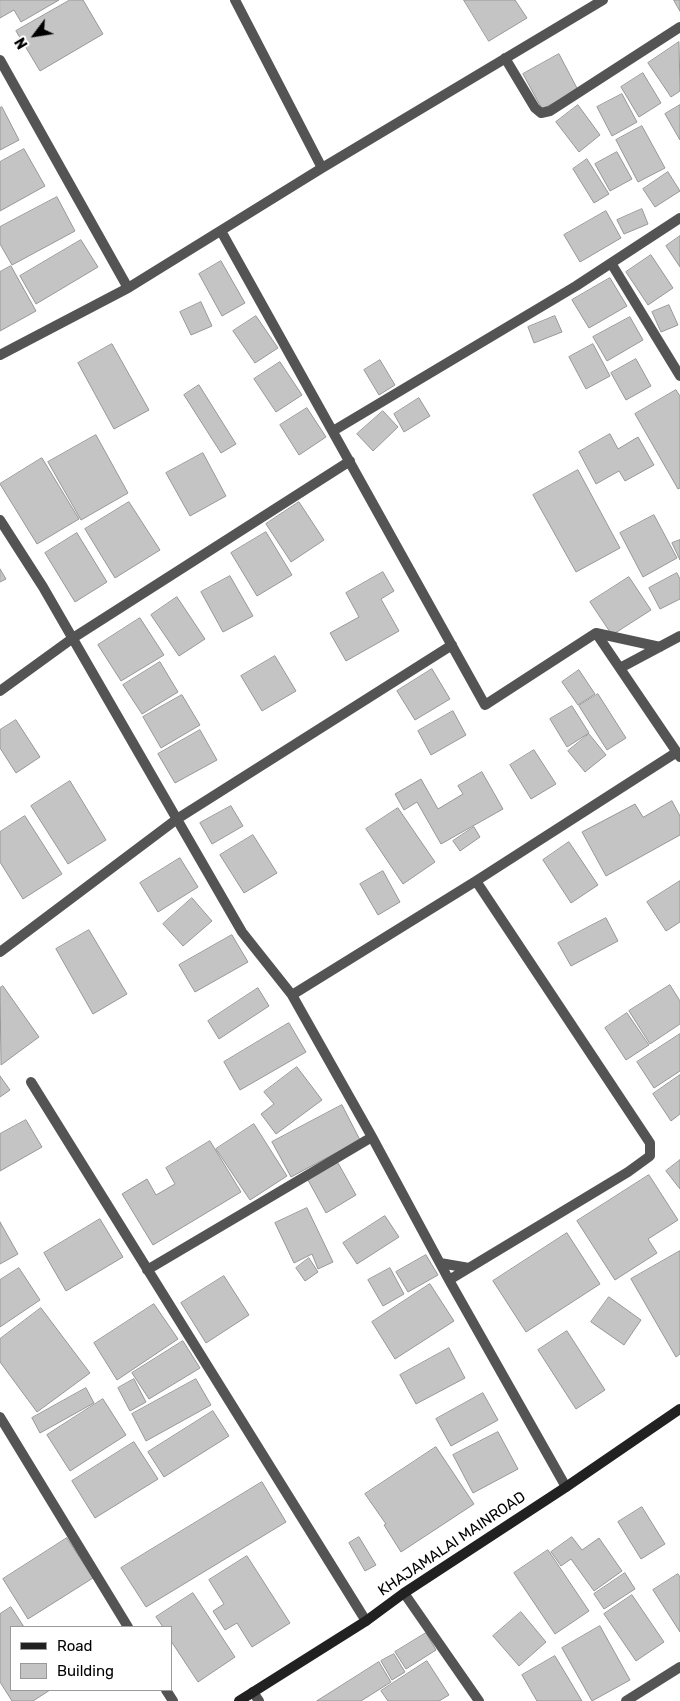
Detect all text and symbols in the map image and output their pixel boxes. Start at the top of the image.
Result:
north arrow [10,10,60,60]
text: N [12,34,32,52]
street label: KHAJAMALAI MAINROAD [375,1488,529,1600]
legend [10,1626,172,1691]
text: Road [57,1637,93,1655]
text: Building [57,1662,114,1680]

